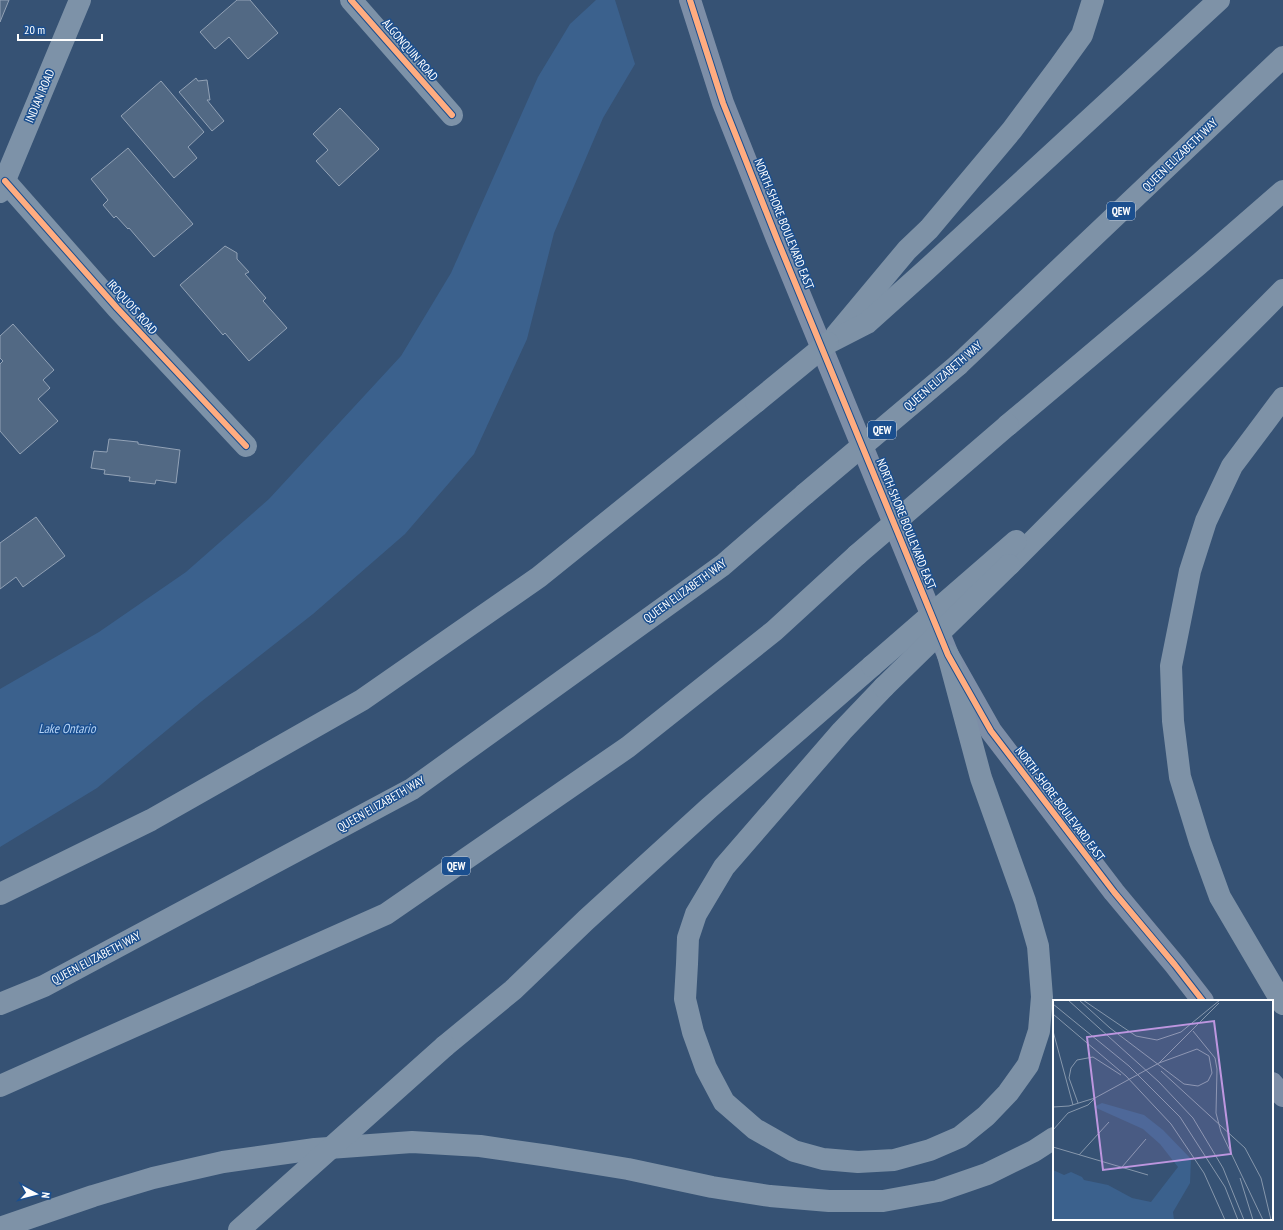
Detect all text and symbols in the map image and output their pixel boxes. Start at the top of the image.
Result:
scale bar [18,16,102,42]
street label: ALGONQUIN ROAD [379,16,441,84]
text: 20 m [24,22,45,37]
street label: INDIAN ROAD [22,67,58,125]
street label: QUEEN ELIZABETH WAY [1139,114,1221,194]
street label: NORTH SHORE BOULEVARD EAST [751,156,818,292]
road number: QEW [1107,202,1135,220]
street label: IROQUOIS ROAD [104,276,161,337]
street label: QUEEN ELIZABETH WAY [900,337,985,414]
road number: QEW [868,421,896,439]
street label: NORTH SHORE BOULEVARD EAST [873,456,940,592]
street label: QUEEN ELIZABETH WAY [640,555,730,626]
water label: Lake Ontario [38,720,97,737]
street label: NORTH SHORE BOULEVARD EAST [1012,743,1109,864]
street label: QUEEN ELIZABETH WAY [334,772,428,835]
road number: QEW [442,857,470,875]
street label: QUEEN ELIZABETH WAY [49,927,143,987]
inset map [1053,1000,1273,1220]
north arrow [16,1174,56,1214]
text: N [39,1191,53,1199]

